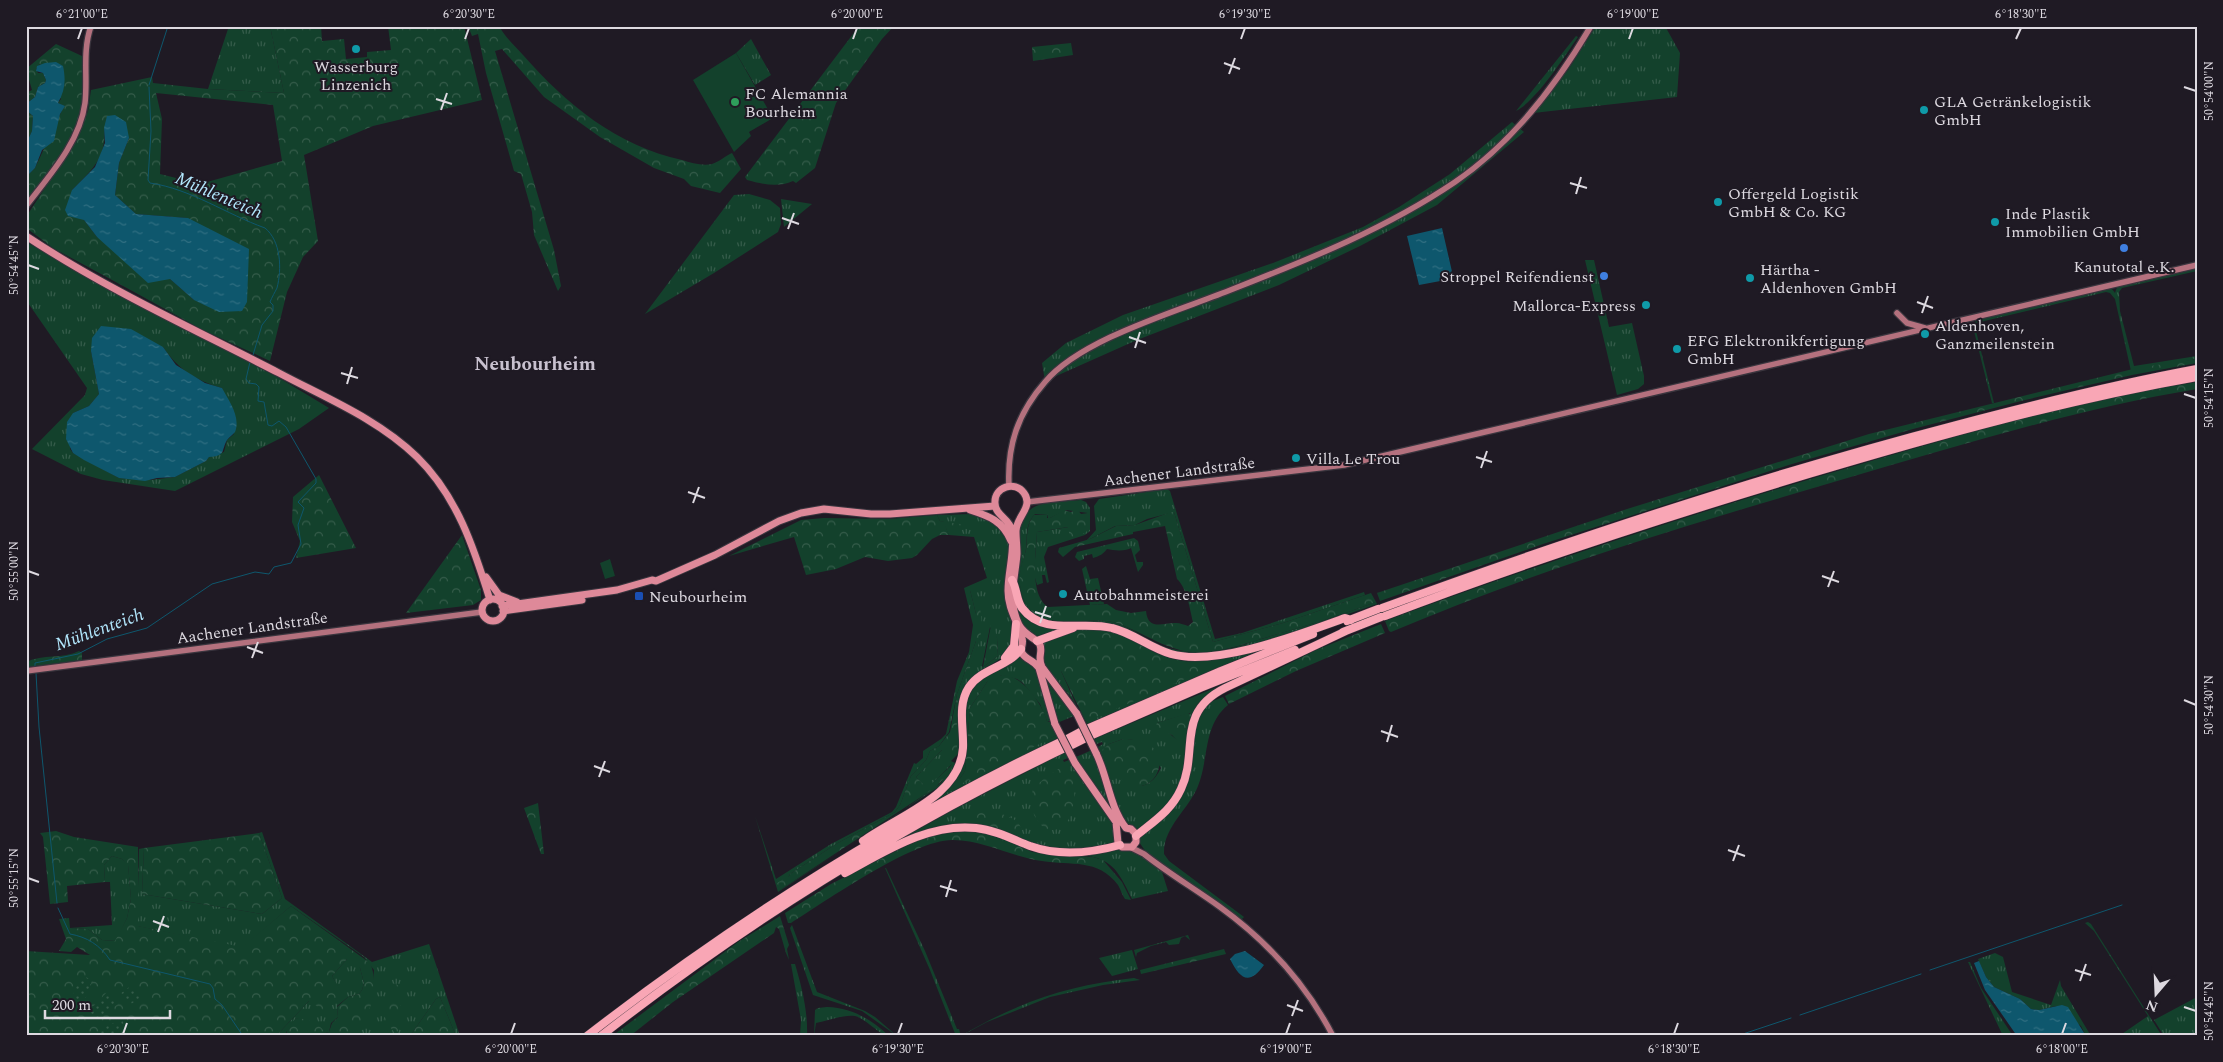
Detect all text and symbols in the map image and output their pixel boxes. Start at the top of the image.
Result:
text: 6°21'00"E [56,5,108,24]
text: 6°20'30"E [443,5,495,24]
text: 6°20'00"E [831,5,883,24]
text: 6°19'30"E [1219,5,1271,24]
text: 6°19'00"E [1607,5,1659,24]
text: 6°18'30"E [1995,5,2047,24]
marker: Wasserburg Linzenich [350,43,362,55]
place label: Wasserburg Linzenich [314,55,398,97]
text: 50°54'00"N [2200,61,2219,121]
place label: FC Alemannia Bourheim [745,82,848,124]
place label: GLA Getränkelogistik GmbH [1934,90,2091,132]
marker: FC Alemannia Bourheim [729,96,741,108]
marker: GLA Getränkelogistik GmbH [1918,104,1930,116]
water label: Mühlenteich [171,165,267,226]
place label: Offergeld Logistik GmbH & Co. KG [1728,182,1859,224]
marker: Offergeld Logistik GmbH & Co. KG [1712,196,1724,208]
place label: Inde Plastik Immobilien GmbH [2005,202,2140,244]
marker: Inde Plastik Immobilien GmbH [1989,216,2001,228]
text: 50°54'45"N [5,235,24,295]
marker: Kanutotal e.K. [2118,242,2130,254]
place label: Kanutotal e.K. [2074,255,2174,279]
place label: Härtha - Aldenhoven GmbH [1760,258,1897,300]
place label: Stroppel Reifendienst [1441,265,1594,289]
marker: Stroppel Reifendienst [1598,270,1610,282]
marker: Härtha - Aldenhoven GmbH [1744,272,1756,284]
place label: Mallorca-Express [1512,294,1636,318]
marker: Mallorca-Express [1640,299,1652,311]
place label: Aldenhoven, Ganzmeilenstein [1935,314,2055,356]
marker: Aldenhoven, Ganzmeilenstein [1919,328,1931,340]
place label: EFG Elektronikfertigung GmbH [1687,329,1865,371]
marker: EFG Elektronikfertigung GmbH [1671,343,1683,355]
district label: Neubourheim [474,350,596,379]
text: 50°54'15"N [2200,368,2219,428]
place label: Villa Le Trou [1306,447,1400,471]
street label: Aachener Landstraße [1102,451,1256,493]
marker: Villa Le Trou [1290,452,1302,464]
text: 50°55'00"N [5,541,24,601]
place label: Autobahnmeisterei [1073,583,1209,607]
place label: Neubourheim [649,585,748,609]
marker: Autobahnmeisterei [1057,588,1069,600]
marker: Neubourheim [633,590,645,602]
water label: Mühlenteich [51,601,147,658]
street label: Aachener Landstraße [175,606,329,650]
text: 50°54'30"N [2200,675,2219,735]
text: 50°55'15"N [5,848,24,908]
north arrow [2130,970,2180,1020]
text: 50°54'45"N [2200,981,2219,1041]
scale bar [45,987,170,1019]
text: 200 m [52,994,91,1017]
text: N [2143,994,2161,1018]
text: 6°20'30"E [97,1040,149,1059]
text: 6°20'00"E [485,1040,537,1059]
text: 6°19'30"E [872,1040,924,1059]
text: 6°19'00"E [1260,1040,1312,1059]
text: 6°18'30"E [1648,1040,1700,1059]
text: 6°18'00"E [2036,1040,2088,1059]

